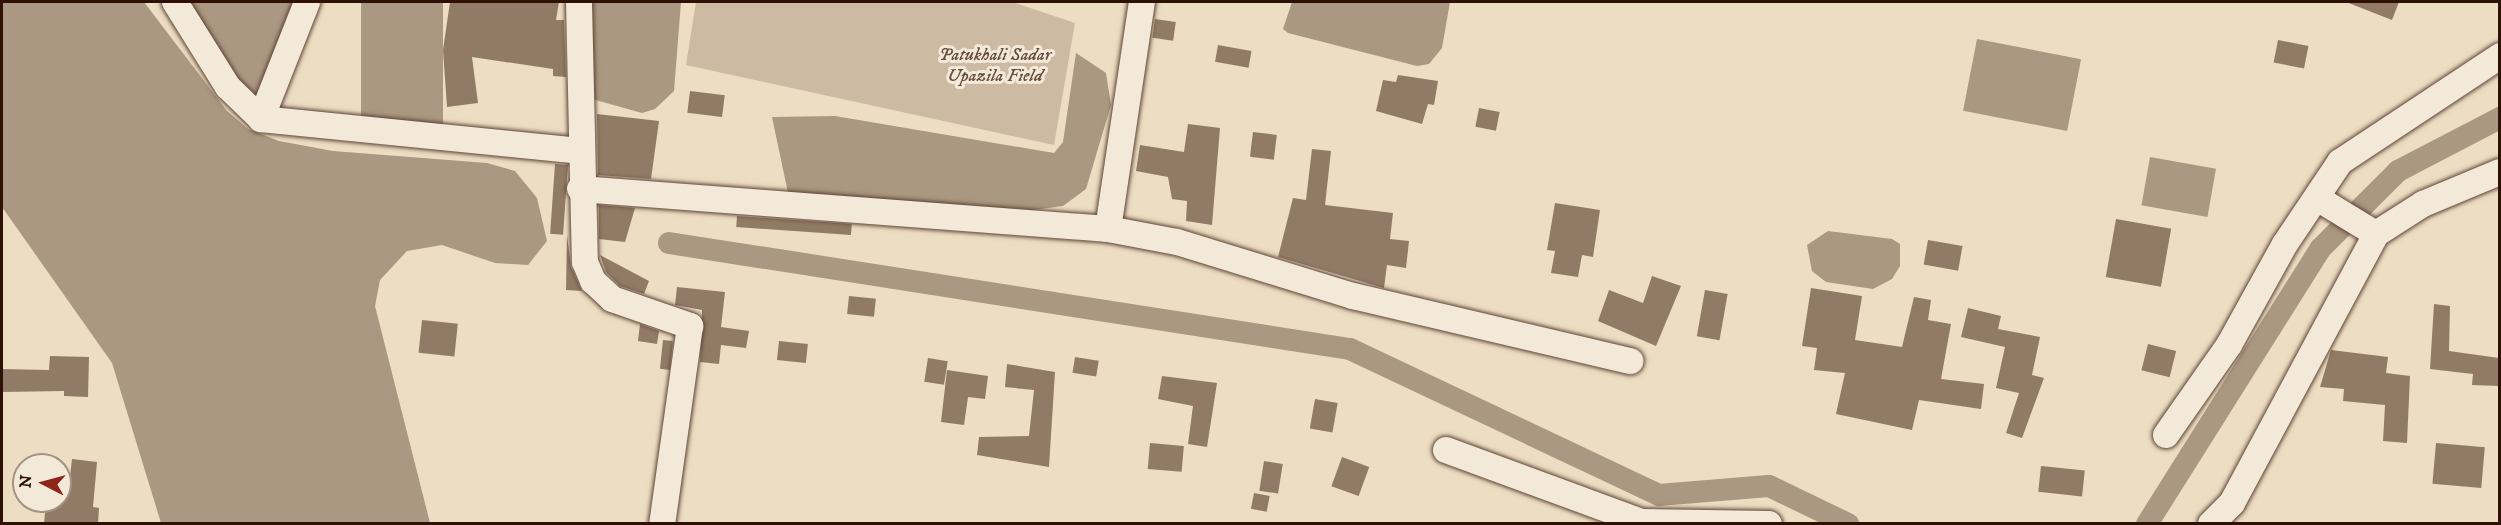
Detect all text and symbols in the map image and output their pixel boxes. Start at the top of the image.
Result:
park label: Patukhali Sadar Upazila Field [939,45,1051,88]
north arrow [12,453,72,513]
text: N [15,474,37,489]

